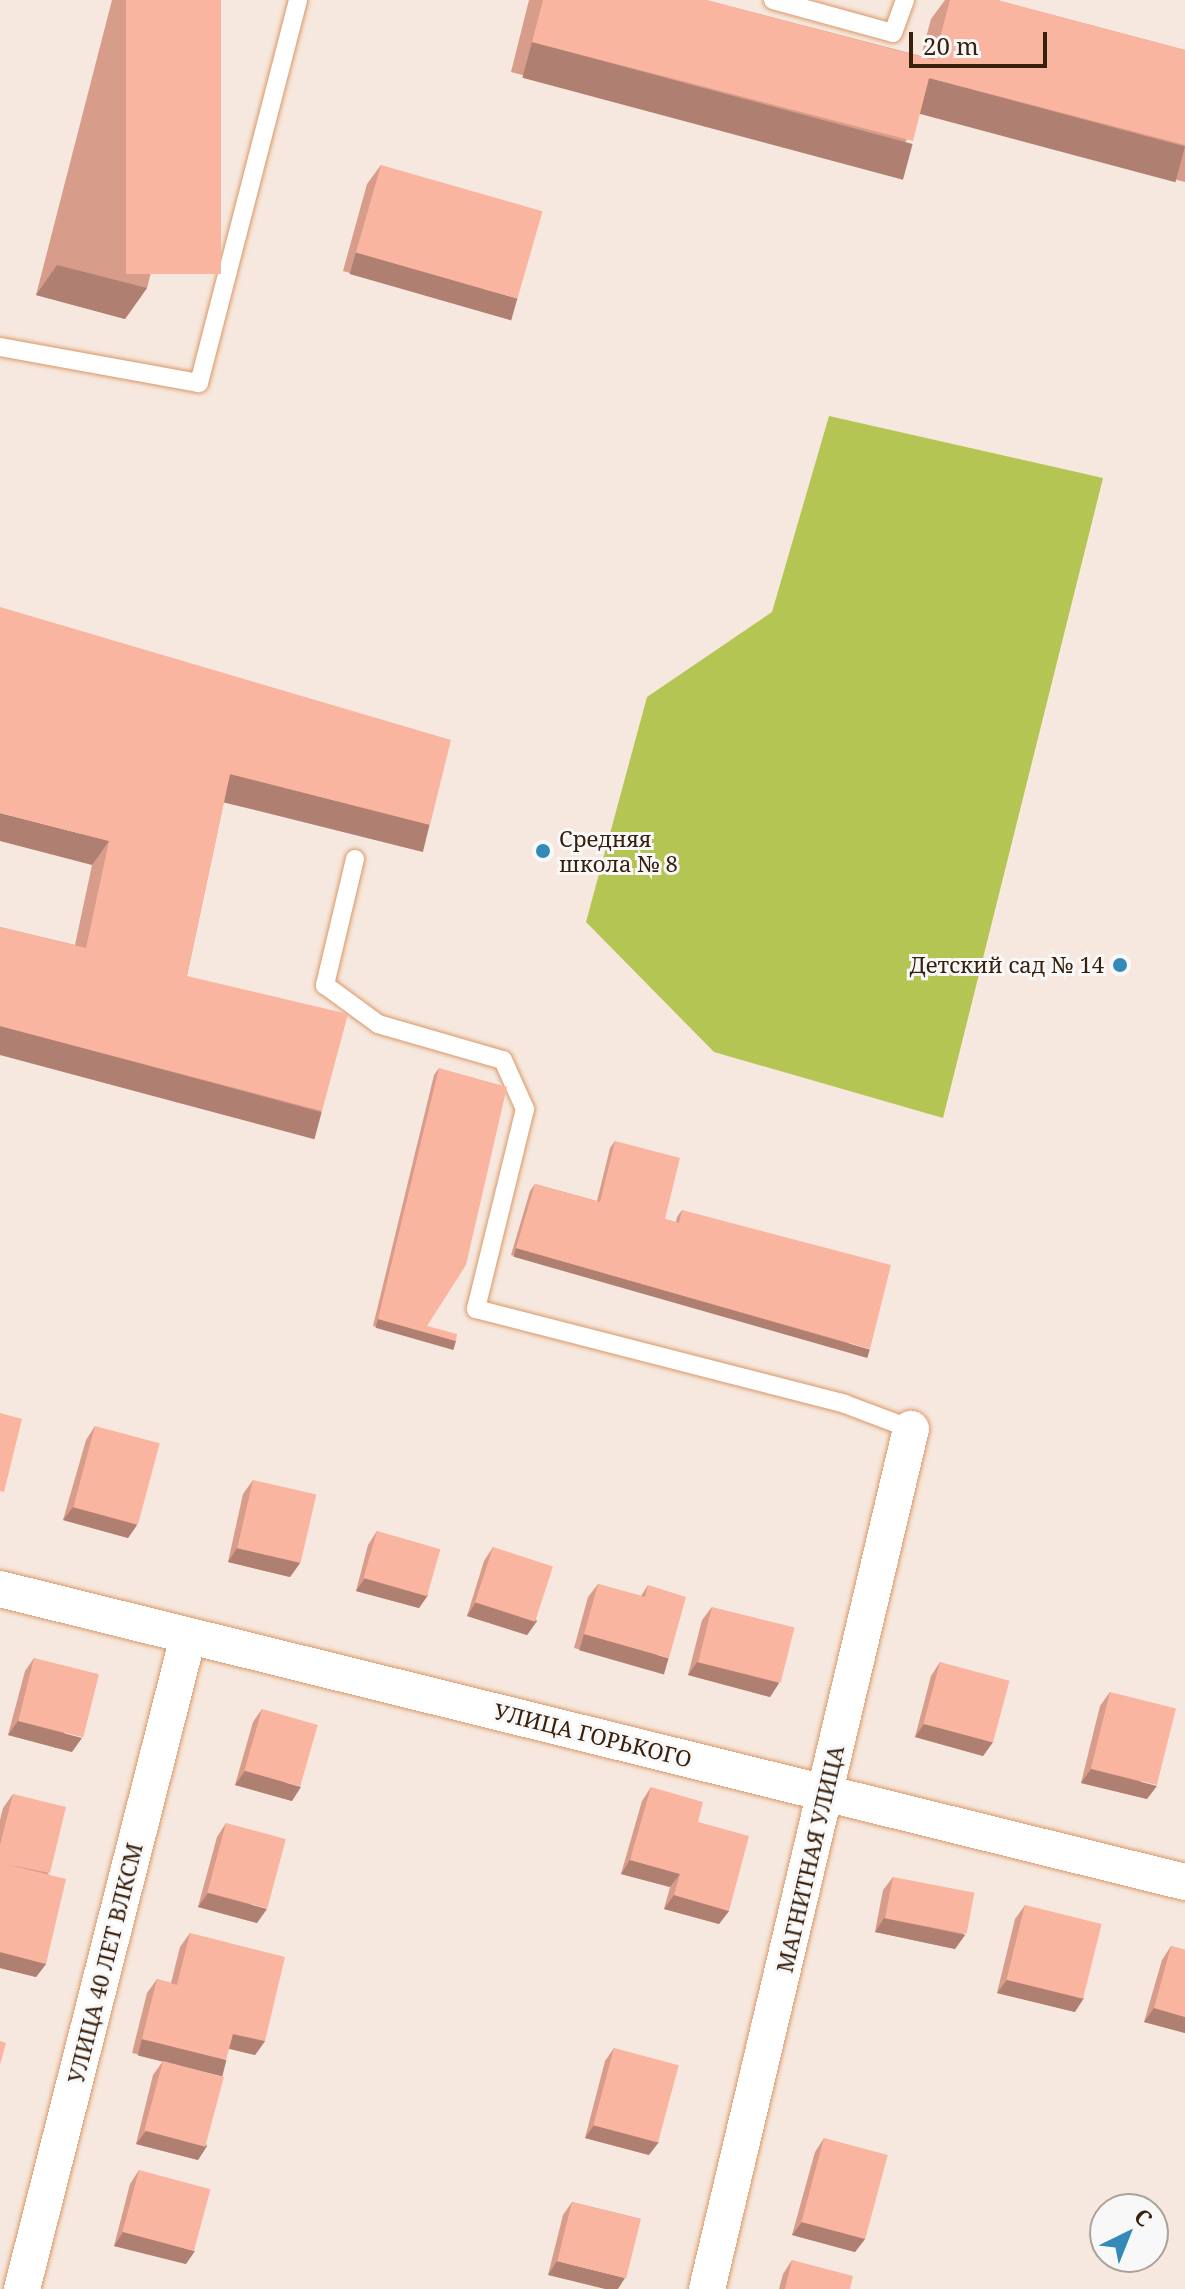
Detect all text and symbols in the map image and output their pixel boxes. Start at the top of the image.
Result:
scale bar [913,16,1051,66]
text: 20 m [923,29,979,62]
place label: Cредняя школа № 8 [559,825,678,876]
marker: Cредняя школа № 8 [534,842,552,860]
place label: Детский сад № 14 [909,952,1104,978]
marker: Детский сад № 14 [1111,956,1129,974]
street label: УЛИЦА ГОРЬКОГО [491,1698,695,1772]
street label: МАГНИТНАЯ УЛИЦА [771,1743,849,1975]
street label: УЛИЦА 40 ЛЕТ ВЛКСМ [62,1840,148,2086]
north arrow [1089,2193,1169,2273]
text: С [1128,2201,1160,2233]

